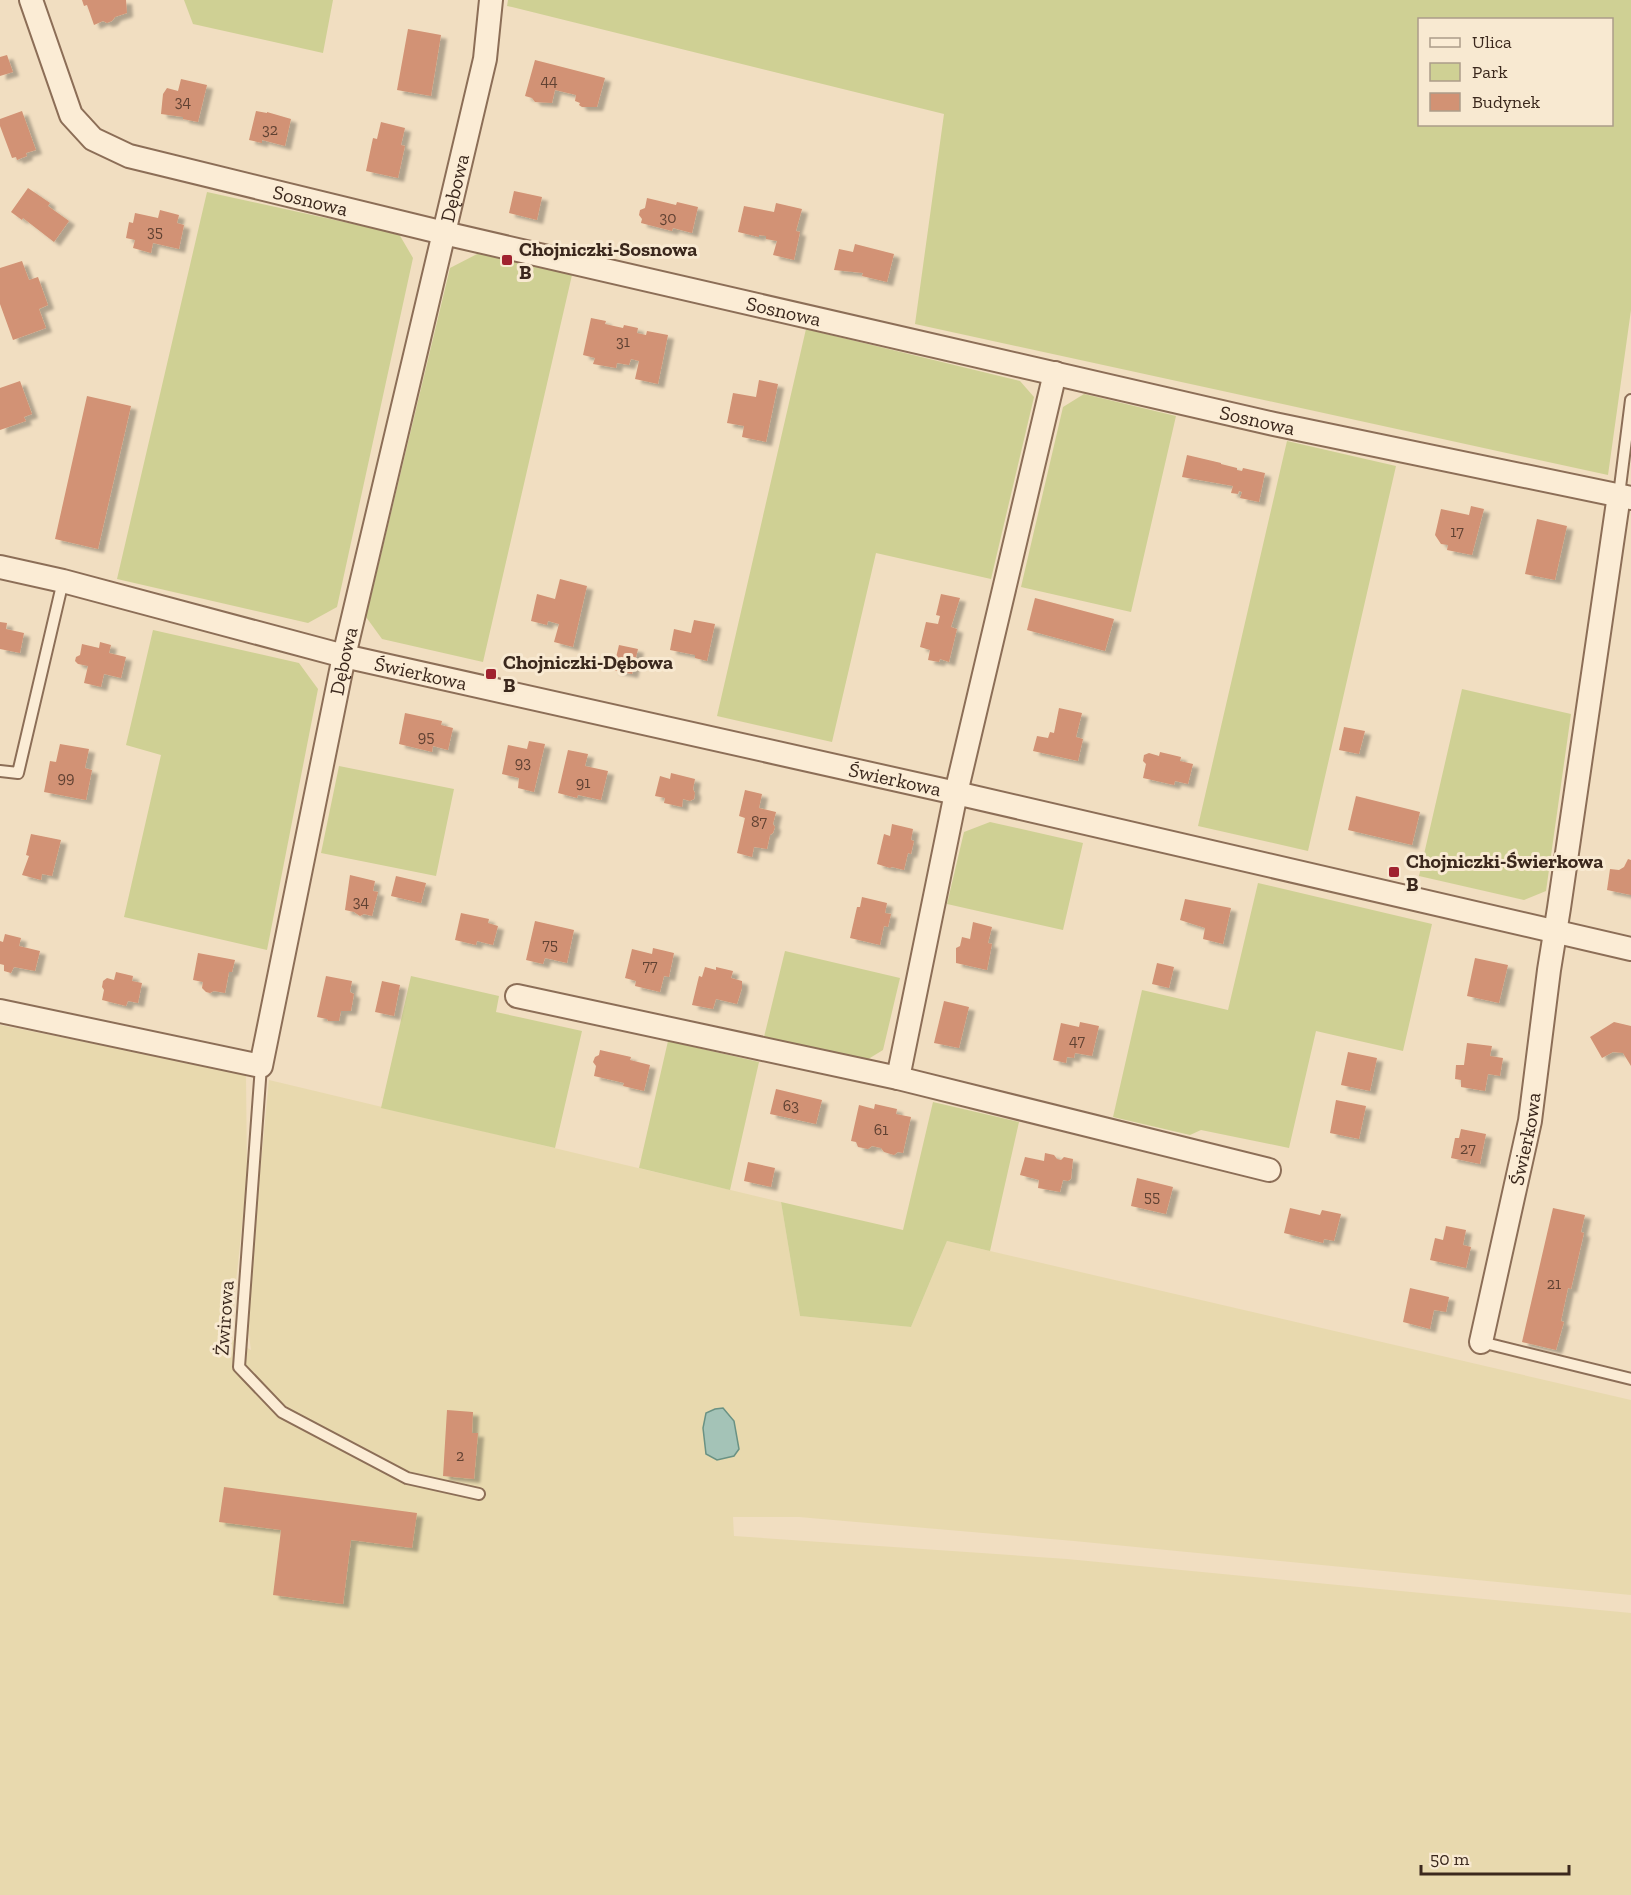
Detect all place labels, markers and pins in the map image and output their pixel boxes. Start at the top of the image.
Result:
place label: Chojniczki-Sosnowa B [519,237,697,284]
marker: Chojniczki-Sosnowa B [500,253,514,267]
place label: Chojniczki-Dębowa B [503,650,673,697]
marker: Chojniczki-Dębowa B [484,667,498,681]
place label: Chojniczki-Świerkowa B [1406,849,1603,896]
marker: Chojniczki-Świerkowa B [1387,865,1401,879]

